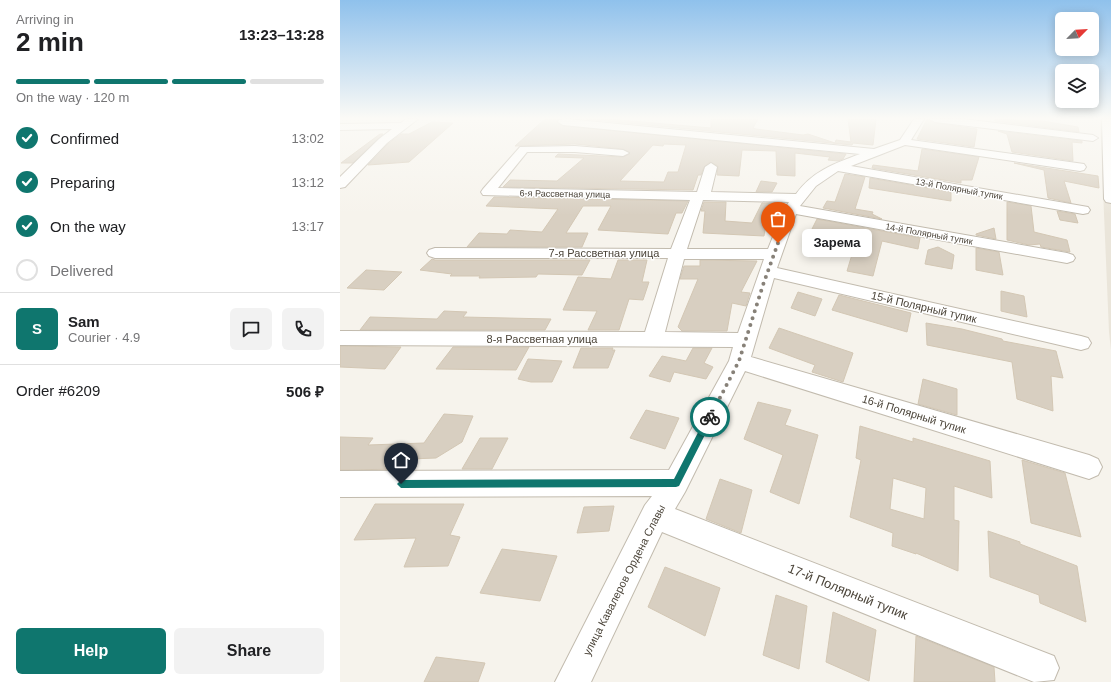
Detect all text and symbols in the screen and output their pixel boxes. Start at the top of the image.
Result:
text: Arriving in [16,12,74,27]
north arrow [1055,12,1099,56]
map controls [1055,12,1099,108]
text: 13:23–13:28 [239,26,324,43]
text: 2 min [16,27,84,57]
button: layers [1055,64,1099,108]
text: On the way · 120 m [16,90,129,105]
icon: check [16,127,38,149]
text: Confirmed [50,130,119,147]
text: 13:02 [291,131,324,146]
icon: check [16,171,38,193]
text: Preparing [50,174,115,191]
text: 13:12 [291,175,324,190]
street label: 13-й Полярный тупик [915,176,1003,202]
street label: 6-я Рассветная улица [520,188,610,200]
pin [761,202,795,243]
icon: bag [767,208,789,230]
icon: check [16,215,38,237]
text: On the way [50,218,126,235]
text: 13:17 [291,219,324,234]
street label: 14-й Полярный тупик [885,221,973,247]
callout: Зарема [802,229,872,257]
text: Зарема [813,235,861,250]
street label: 7-я Рассветная улица [549,247,660,259]
text: Delivered [50,262,113,279]
street label: 15-й Полярный тупик [870,289,978,325]
button: chat [230,308,272,350]
button: phone [282,308,324,350]
text: Sam [68,313,100,330]
text: S [32,320,42,337]
text: Courier · 4.9 [68,330,140,345]
street label: 8-я Рассветная улица [487,333,598,345]
text: Order #6209 [16,382,100,399]
text: 506 ₽ [286,383,324,400]
street label: 16-й Полярный тупик [861,392,968,436]
courier [690,397,730,437]
icon: bike [699,406,721,428]
pin [384,443,418,484]
icon: home [390,449,412,471]
street label: улица Кавалеров Ордена Славы [581,502,667,657]
street label: 17-й Полярный тупик [786,561,910,622]
button: Help [16,628,166,674]
button: Share [174,628,324,674]

